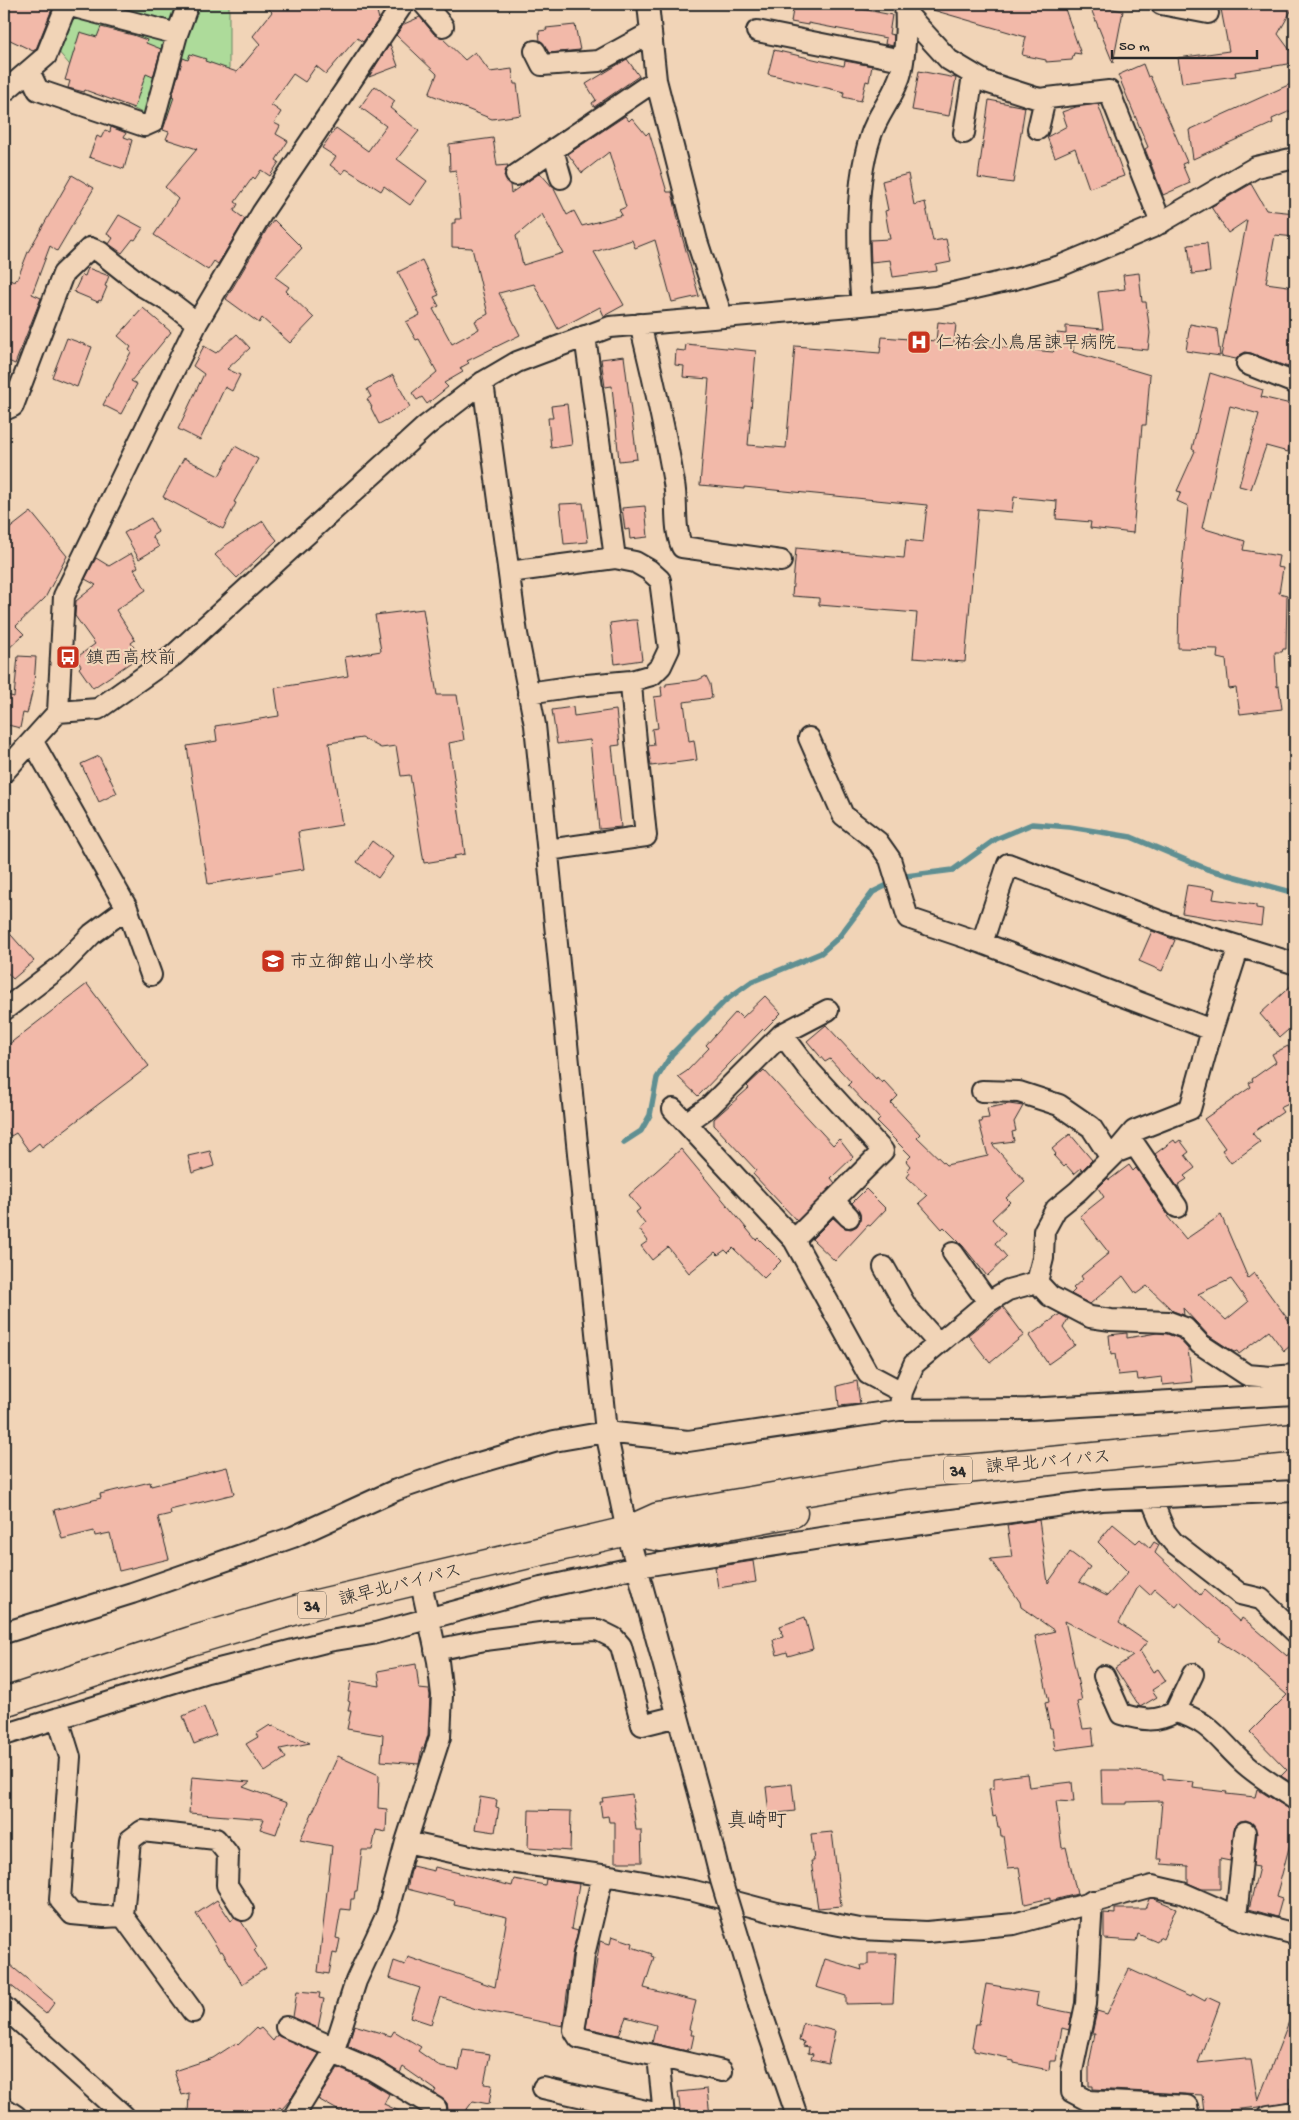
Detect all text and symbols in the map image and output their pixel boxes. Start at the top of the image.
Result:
scale bar [1112,28,1256,60]
text: 50 m [1119,38,1150,56]
hospital icon: 仁祐会小鳥居諫早病院 [906,329,932,355]
place label: 仁祐会小鳥居諫早病院 [936,333,1116,355]
bus stop icon: 鎮西高校前 [55,644,81,670]
place label: 鎮西高校前 [86,648,176,670]
school or university icon: 市立御館山小学校 [260,948,286,974]
place label: 市立御館山小学校 [290,952,434,974]
street label: 諫早北バイパス [985,1447,1112,1479]
road number: 34 [944,1456,972,1484]
street label: 諫早北バイパス [337,1560,464,1612]
road number: 34 [298,1592,326,1618]
district label: 真崎町 [727,1809,787,1834]

